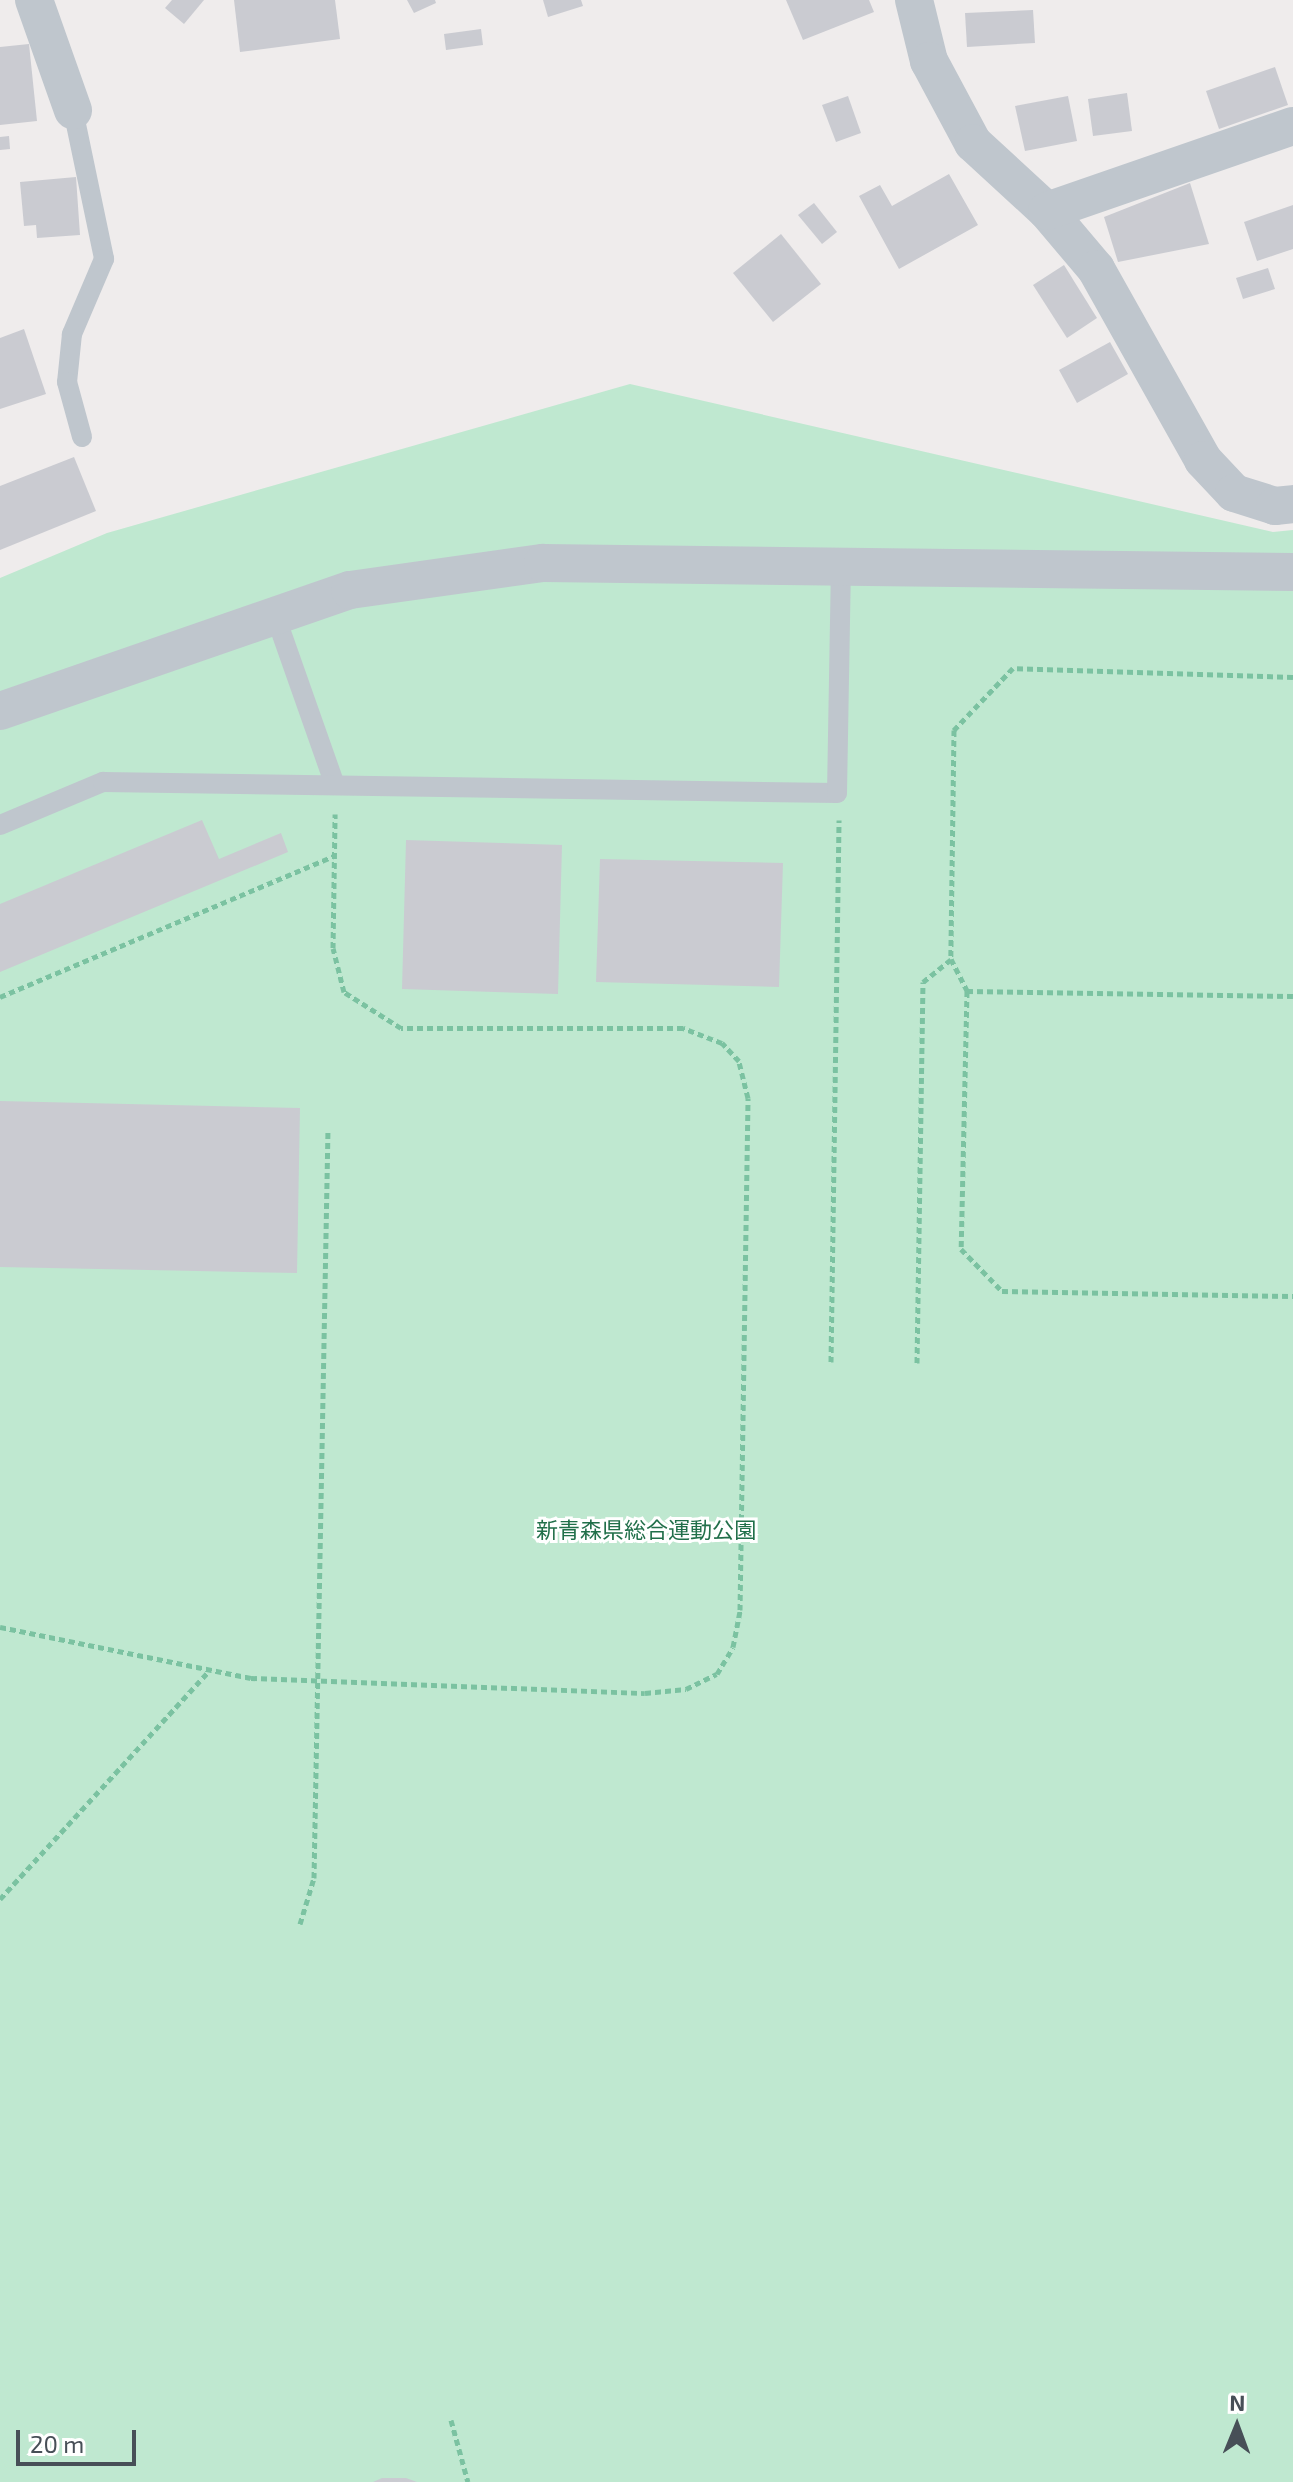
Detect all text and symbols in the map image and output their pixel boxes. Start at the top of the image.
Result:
park label: 新青森県総合運動公園 [536,1517,756,1543]
north arrow [1197,2386,1277,2466]
text: N [1229,2389,1246,2415]
scale bar [20,2414,140,2464]
text: 20 m [30,2429,84,2458]

